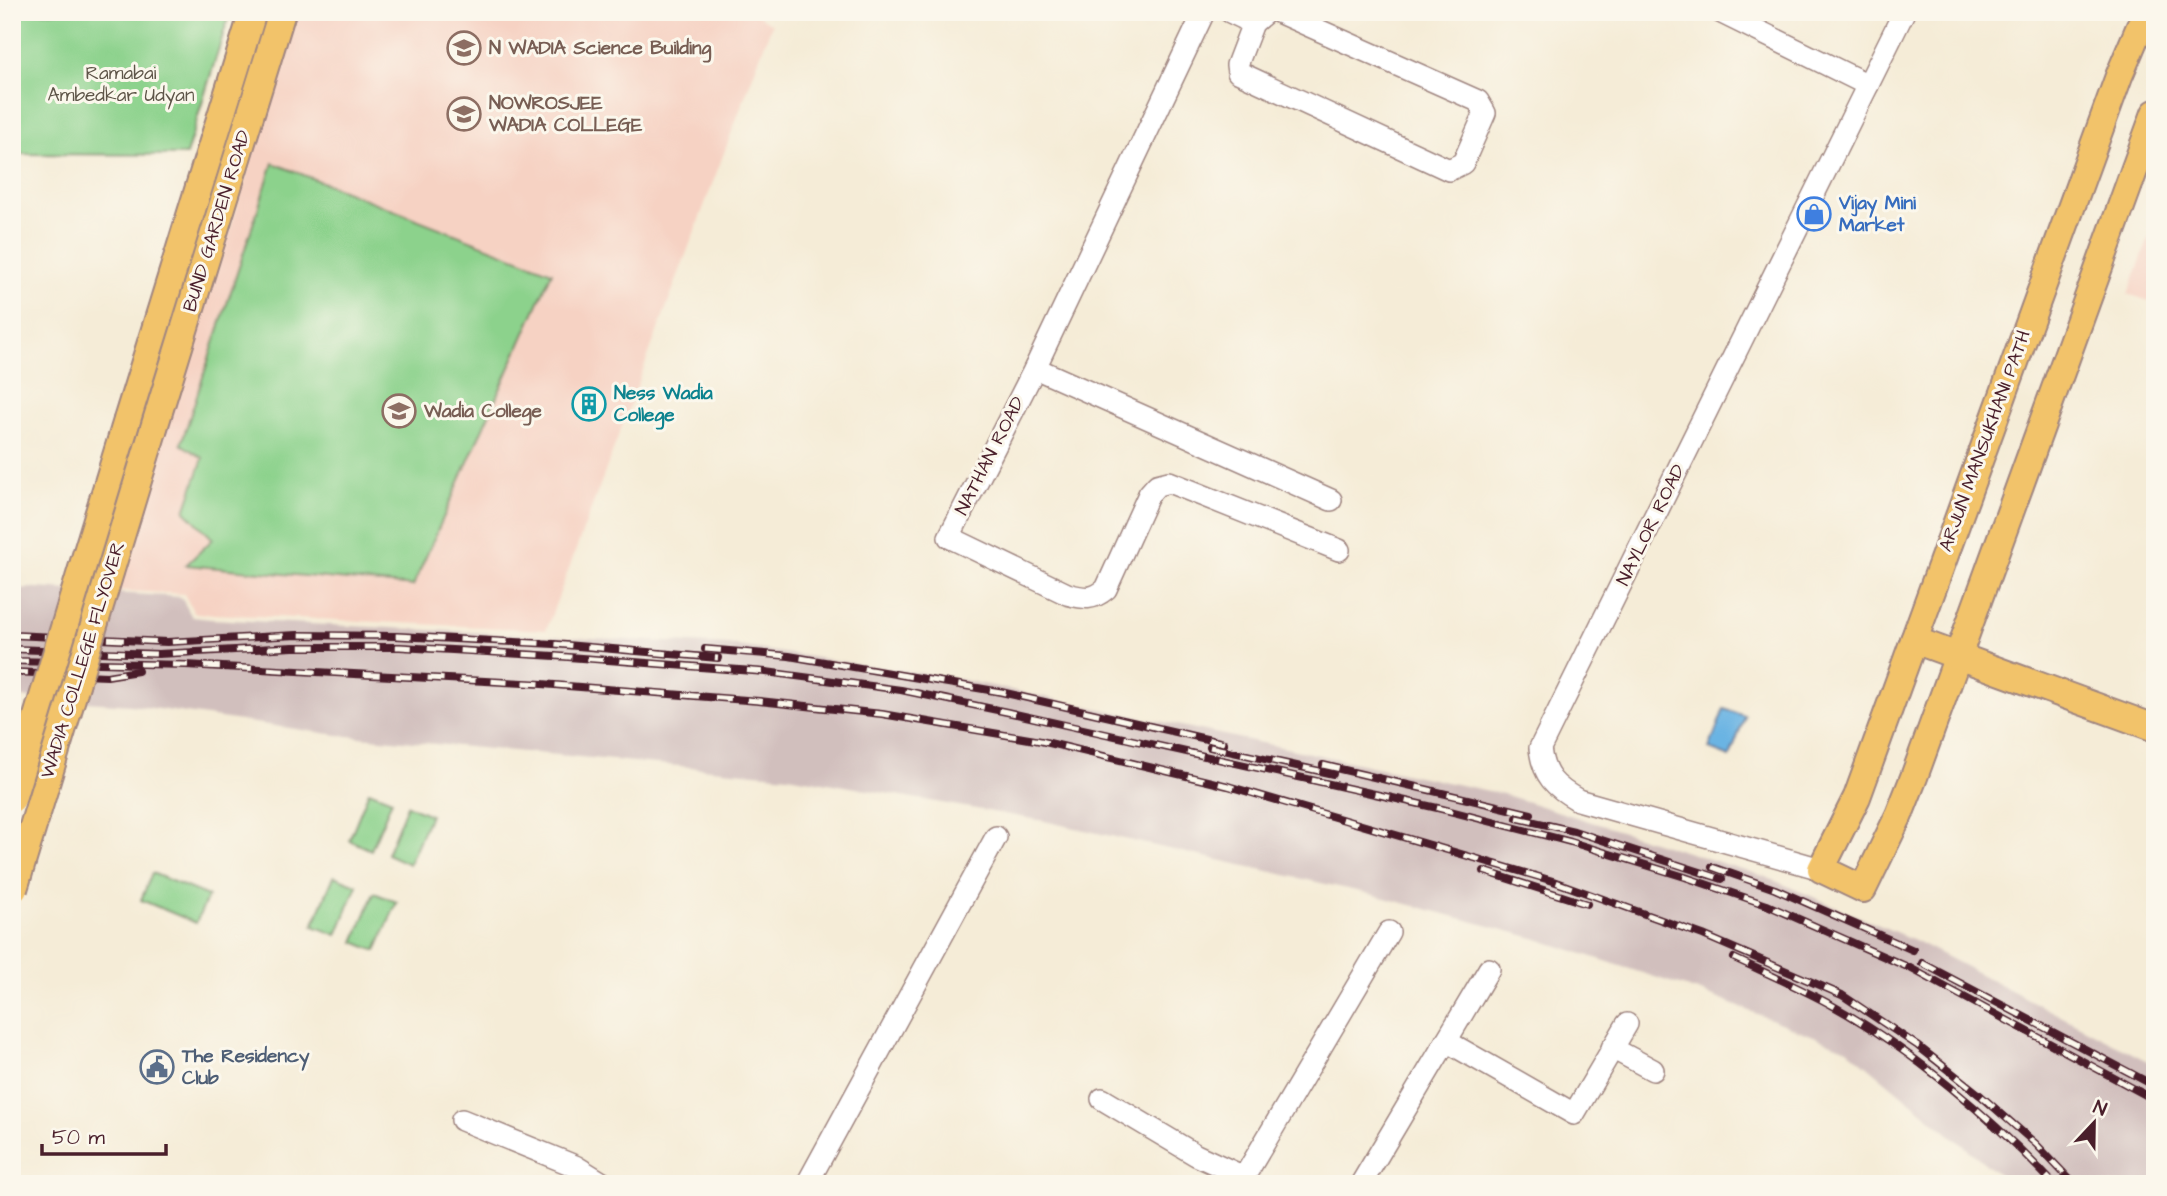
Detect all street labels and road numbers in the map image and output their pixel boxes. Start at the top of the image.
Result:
street label: BUND GARDEN ROAD [176,127,258,315]
street label: ARJUN MANSUKHANI PATH [1932,327,2038,555]
street label: NATHAN ROAD [948,392,1032,520]
street label: NAYLOR ROAD [1610,460,1692,590]
street label: WADIA COLLEGE FLYOVER [34,538,132,782]

